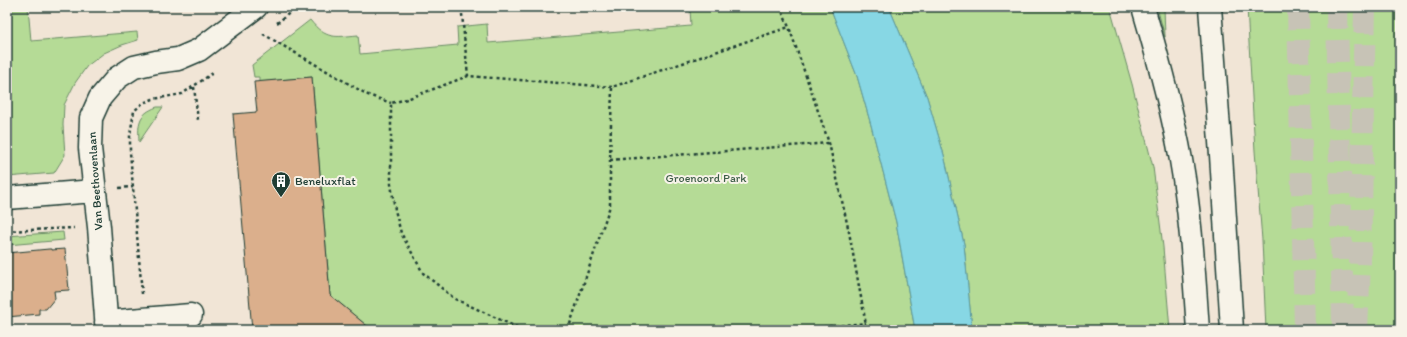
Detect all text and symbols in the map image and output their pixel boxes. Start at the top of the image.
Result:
street label: Van Beethovenlaan [85,131,105,231]
building icon: Beneluxflat [270,170,292,198]
park label: Groenoord Park [665,171,747,185]
place label: Beneluxflat [295,174,356,188]

